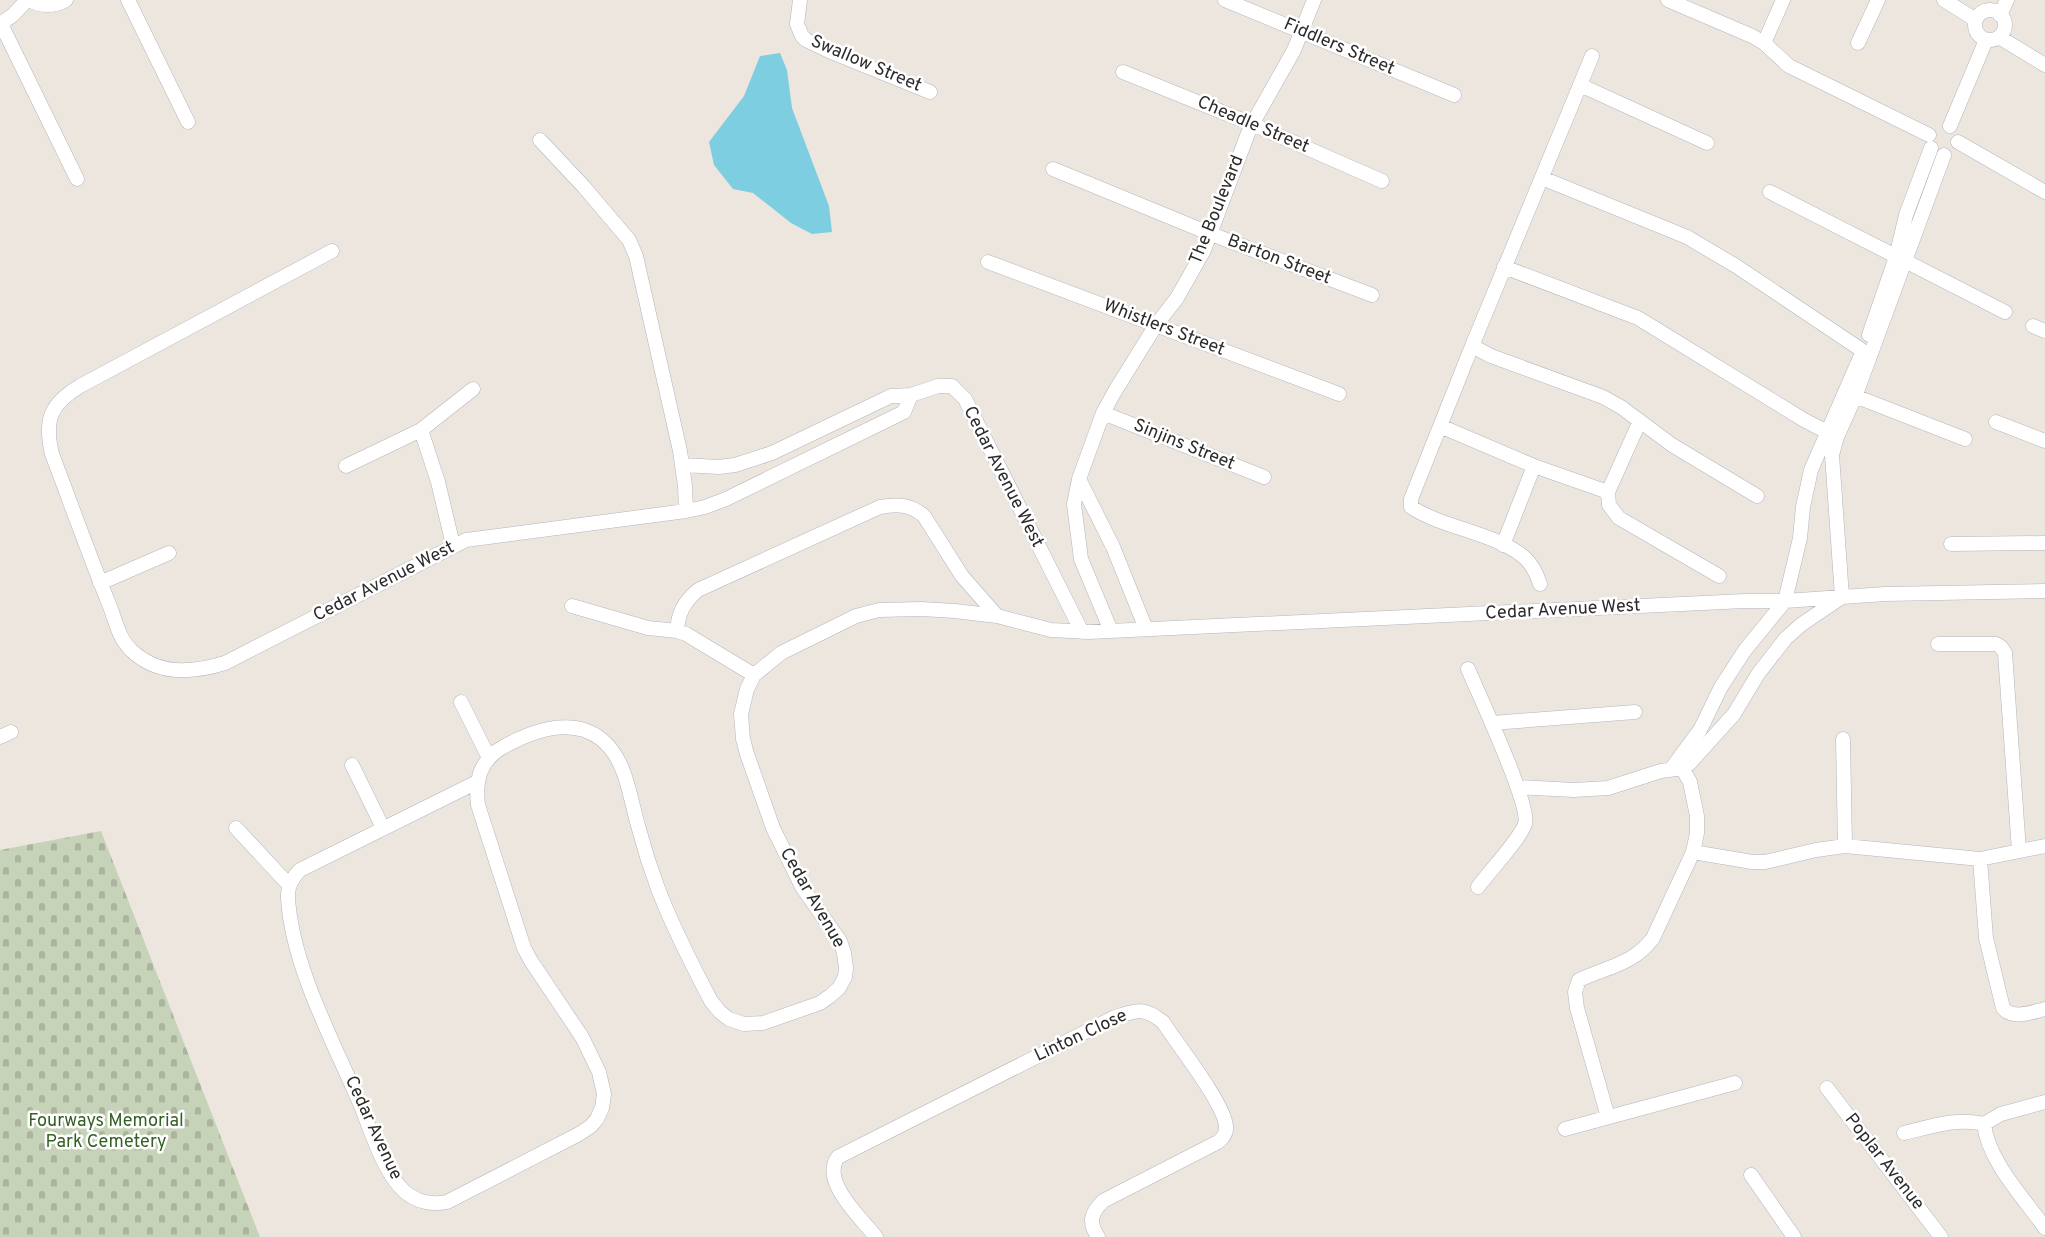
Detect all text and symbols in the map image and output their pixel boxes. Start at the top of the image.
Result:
street label: Fiddlers Street [1280,13,1398,81]
street label: Swallow Street [807,30,925,98]
street label: Cheadle Street [1193,91,1313,159]
street label: The Boulevard [1185,152,1249,268]
street label: Barton Street [1224,230,1334,290]
street label: Whistlers Street [1100,294,1228,362]
street label: Cedar Avenue West [957,403,1049,551]
street label: Sinjins Street [1130,414,1238,476]
street label: Cedar Avenue West [310,536,458,628]
street label: Cedar Avenue West [1485,594,1641,626]
street label: Cedar Avenue [774,844,850,952]
street label: Linton Close [1031,1005,1131,1067]
street label: Cedar Avenue [339,1072,407,1184]
street label: Poplar Avenue [1839,1109,1929,1215]
park label: Fourways Memorial Park Cemetery [28,1110,184,1154]

